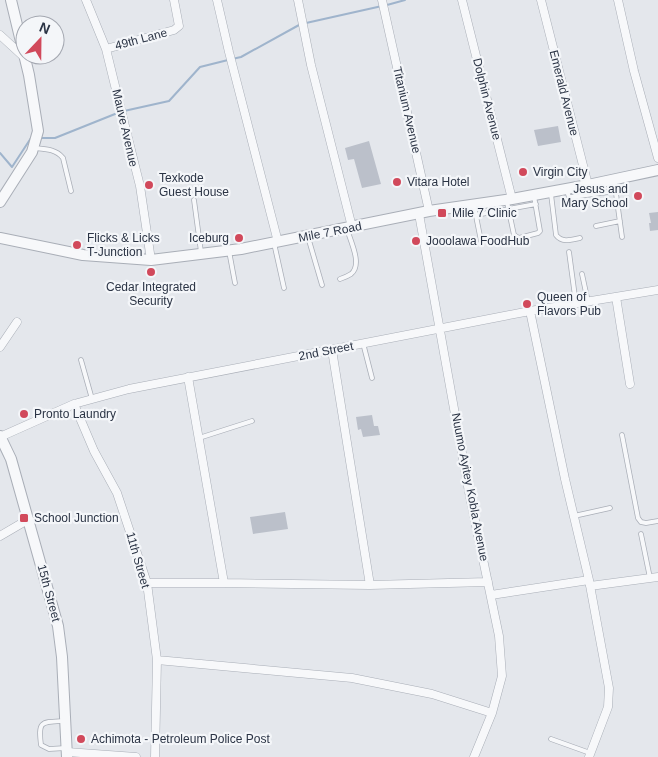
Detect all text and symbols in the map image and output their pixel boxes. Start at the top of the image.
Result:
north arrow [15,15,65,65]
text: N [37,19,53,37]
street label: 49th Lane [113,25,169,53]
street label: Emerald Avenue [547,49,581,138]
street label: Dolphin Avenue [470,57,504,142]
street label: Titanium Avenue [390,65,424,155]
street label: Mauve Avenue [109,88,141,168]
place label: Virgin City [533,165,587,179]
marker: Virgin City [517,166,529,178]
place label: Texkode Guest House [159,171,229,199]
place label: Vitara Hotel [407,175,469,189]
marker: Vitara Hotel [391,176,403,188]
marker: Texkode Guest House [143,179,155,191]
place label: Jesus and Mary School [561,182,628,210]
marker: Jesus and Mary School [632,190,644,202]
place label: Mile 7 Clinic [452,206,517,220]
marker: Mile 7 Clinic [436,207,448,219]
street label: Mile 7 Road [297,219,363,245]
place label: Flicks & Licks T-Junction [87,231,160,259]
place label: Iceburg [189,231,229,245]
marker: Iceburg [233,232,245,244]
place label: Jooolawa FoodHub [426,234,530,248]
marker: Jooolawa FoodHub [410,235,422,247]
marker: Flicks & Licks T-Junction [71,239,83,251]
marker: Cedar Integrated Security [145,266,157,278]
place label: Cedar Integrated Security [106,280,196,308]
place label: Queen of Flavors Pub [537,290,601,318]
marker: Queen of Flavors Pub [521,298,533,310]
street label: 2nd Street [297,339,355,363]
place label: Pronto Laundry [34,407,116,421]
marker: Pronto Laundry [18,408,30,420]
street label: Nuumo Ayitey Kobla Avenue [449,412,491,563]
place label: School Junction [34,511,119,525]
marker: School Junction [18,512,30,524]
street label: 11th Street [123,530,153,590]
street label: 15th Street [35,563,64,624]
place label: Achimota - Petroleum Police Post [91,732,270,746]
marker: Achimota - Petroleum Police Post [75,733,87,745]

